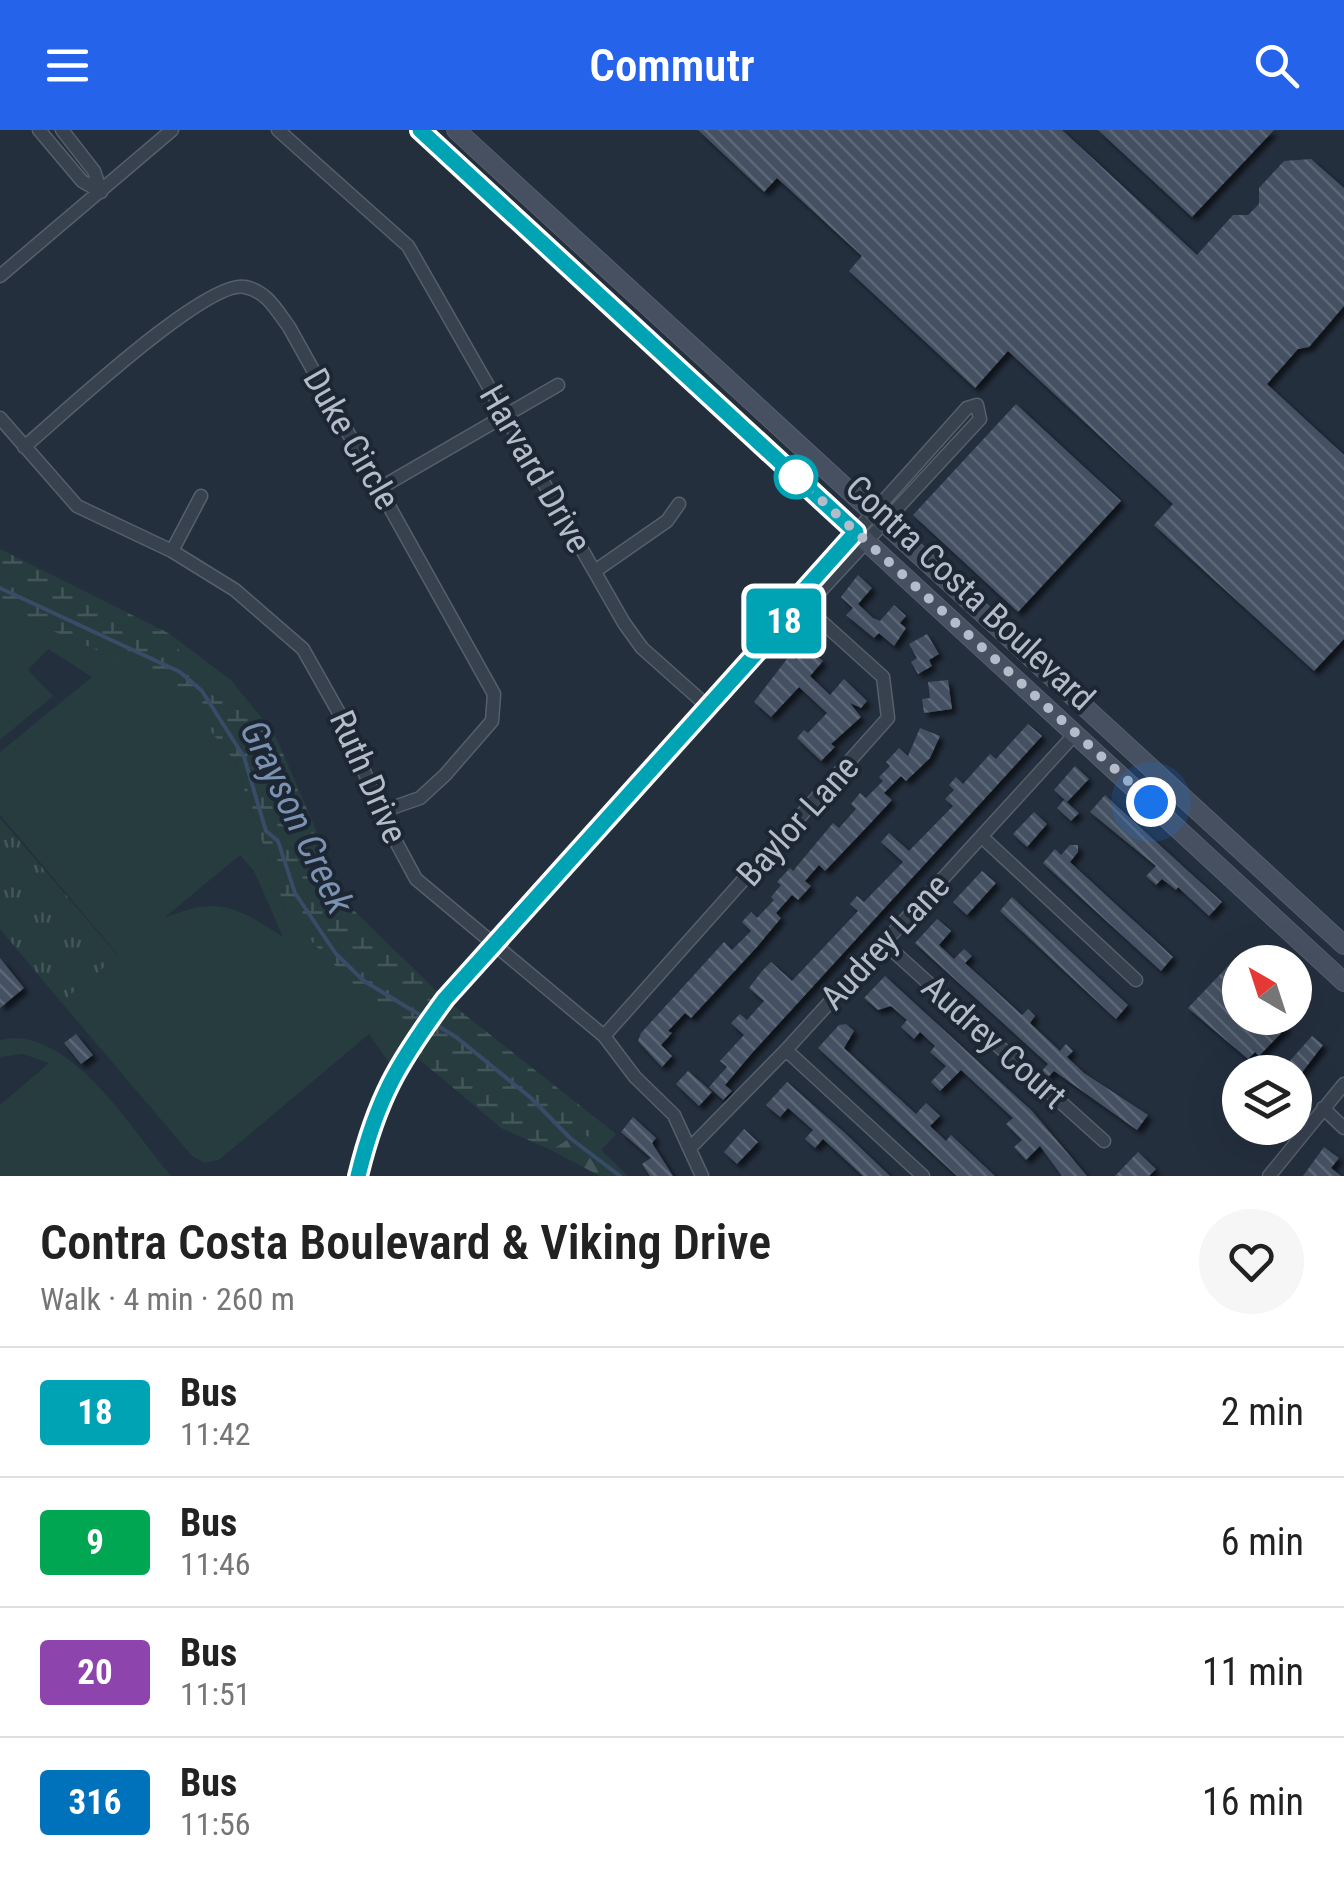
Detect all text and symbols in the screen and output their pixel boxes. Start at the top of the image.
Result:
icon: menu [40,38,95,93]
icon: search [1249,38,1304,93]
text: Commutr [589,39,755,92]
street label: Duke Circle [294,361,408,517]
street label: Harvard Drive [471,378,599,560]
unlabelled marker [775,456,817,498]
street label: Contra Costa Boulevard [837,467,1103,719]
line badge: 18 [739,588,829,654]
text: 18 [766,601,802,642]
street label: Ruth Drive [321,704,415,850]
water label: Grayson Creek [231,713,363,922]
street label: Baylor Lane [729,747,867,895]
your location [1126,777,1176,827]
street label: Audrey Lane [812,866,958,1018]
north arrow [1222,945,1312,1035]
map controls [1222,945,1312,1145]
street label: Audrey Court [914,967,1074,1117]
button: layers [1222,1055,1312,1145]
button: heart [1199,1209,1304,1314]
text: Contra Costa Boulevard & Viking Drive [40,1214,771,1271]
text: Walk · 4 min · 260 m [40,1280,295,1318]
text: Bus [180,1371,237,1415]
text: 2 min [1221,1390,1304,1434]
text: 18 [77,1392,113,1433]
text: 11:42 [180,1415,251,1453]
text: Bus [180,1501,237,1545]
text: 6 min [1221,1520,1304,1564]
text: 9 [86,1522,104,1563]
text: 11:46 [180,1545,251,1583]
text: Bus [180,1631,237,1675]
text: 11 min [1202,1650,1304,1694]
text: 20 [77,1652,113,1693]
text: 11:51 [180,1675,251,1713]
text: Bus [180,1761,237,1805]
text: 16 min [1202,1780,1304,1824]
text: 316 [68,1782,122,1823]
text: 11:56 [180,1805,251,1843]

